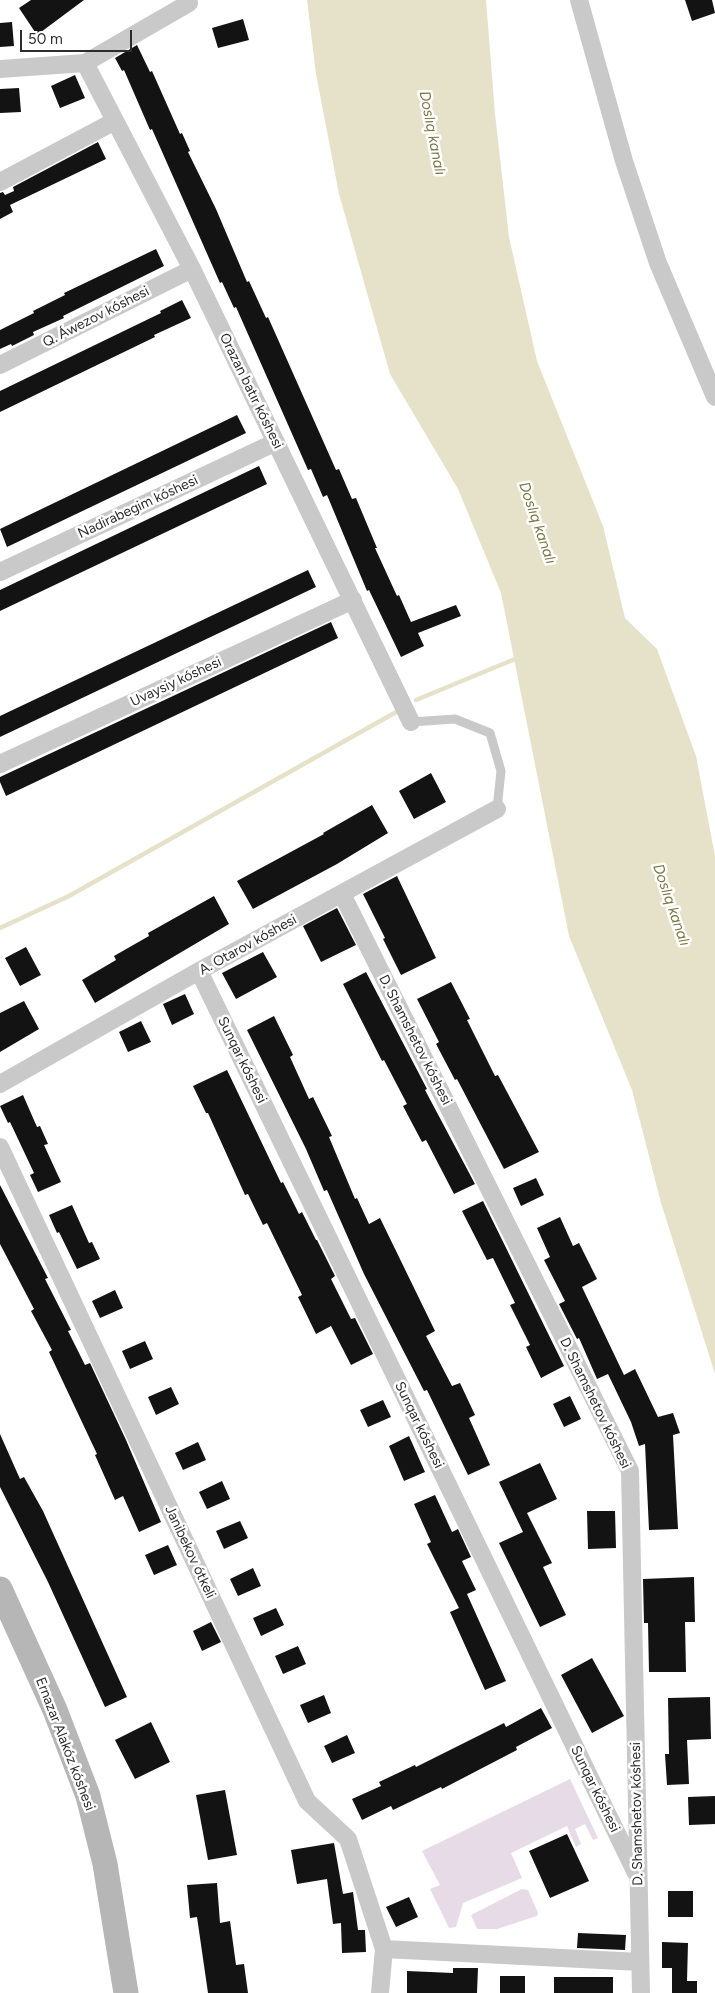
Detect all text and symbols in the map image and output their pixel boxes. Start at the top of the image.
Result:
scale bar [22,20,135,52]
text: 50 m [28,30,63,48]
water label: Doslıq kanalı [415,89,449,177]
street label: Q. Áwezov kóshesi [40,283,152,351]
street label: Orazan batır kóshesi [216,330,286,452]
street label: Nadirabegim kóshesi [75,472,201,542]
water label: Doslıq kanalı [515,480,559,566]
street label: Uvaysiy kóshesi [128,654,224,710]
water label: Doslıq kanalı [649,862,693,948]
street label: A. Otarov kóshesi [196,911,300,979]
street label: D. Shamshetov kóshesi [375,972,455,1108]
street label: Sunqar kóshesi [214,1014,270,1106]
street label: D. Shamshetov kóshesi [556,1335,634,1471]
street label: Sunqar kóshesi [391,1379,447,1471]
street label: Janibekov ótkeli [161,1503,219,1601]
street label: Ernazar Alakóz kóshesi [32,1675,98,1813]
street label: D. Shamshetov kóshesi [627,1742,647,1886]
street label: Sunqar kóshesi [567,1743,623,1835]

